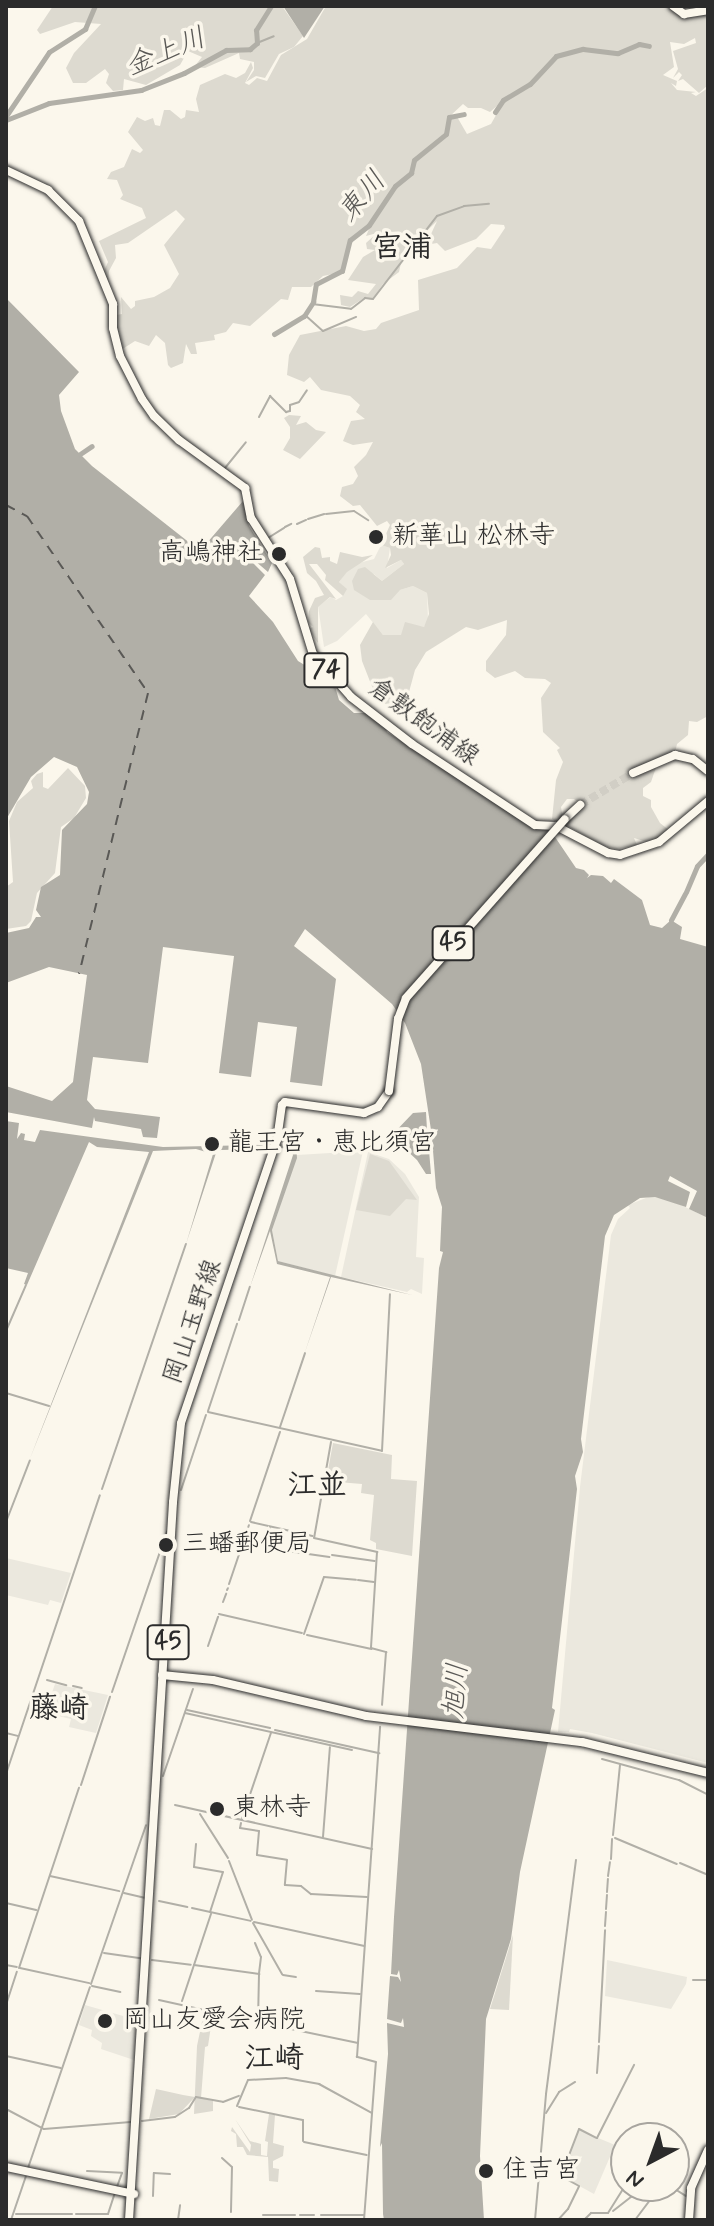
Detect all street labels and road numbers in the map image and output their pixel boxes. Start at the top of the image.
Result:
road number: 74 [302,650,350,690]
street label: 倉敷飽浦線 [361,672,485,774]
road number: 45 [431,923,475,963]
street label: 岡山玉野線 [158,1255,230,1389]
road number: 45 [146,1622,190,1662]

